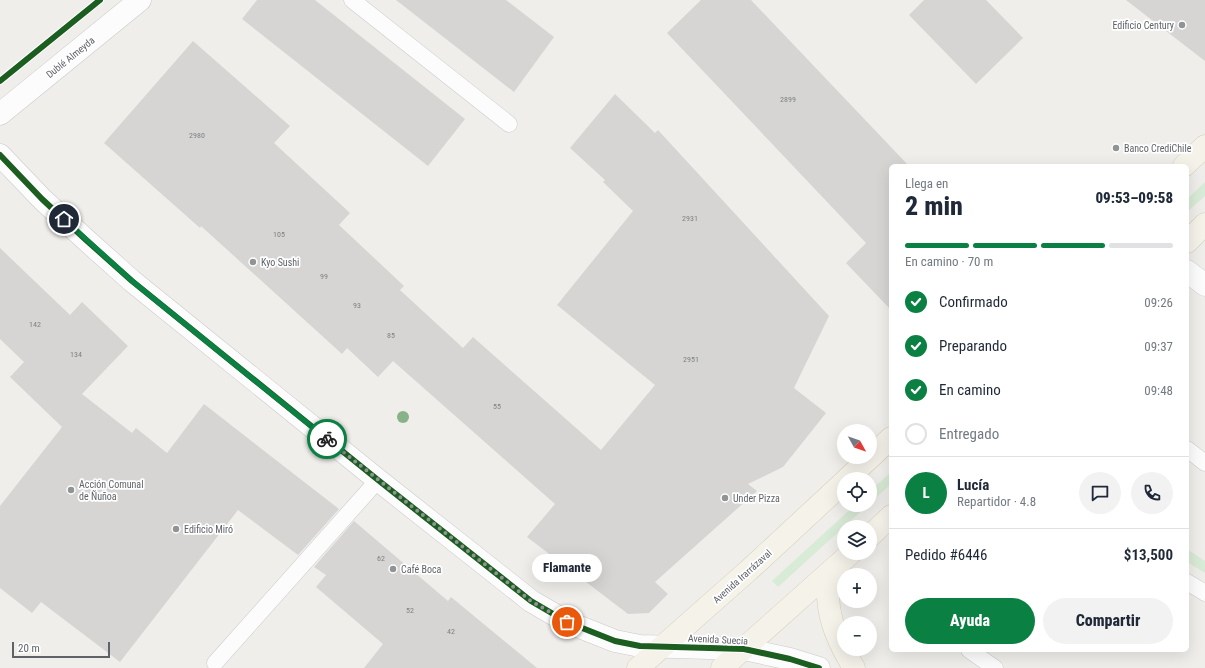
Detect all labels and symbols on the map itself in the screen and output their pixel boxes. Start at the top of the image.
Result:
place label: Edificio Century [1112,20,1174,31]
marker: Edificio Century [1177,20,1187,30]
street label: Dublé Almeyda [44,34,97,80]
house number: 2899 [780,95,796,104]
house number: 2980 [189,131,205,140]
marker: Banco CrediChile [1111,143,1121,153]
place label: Banco CrediChile [1124,143,1192,154]
pin [47,202,81,236]
house number: 2931 [682,214,698,223]
house number: 105 [273,230,285,239]
marker: Kyo Sushi [248,257,258,267]
place label: Kyo Sushi [261,257,299,268]
house number: 99 [320,272,328,281]
house number: 93 [353,301,361,310]
house number: 142 [29,320,41,329]
house number: 85 [387,331,395,340]
house number: 134 [70,350,82,359]
house number: 2951 [683,355,699,364]
house number: 55 [493,402,501,411]
courier [307,419,347,459]
north arrow [837,424,877,464]
place label: Acción Comunal de Ñuñoa [79,479,143,502]
marker: Acción Comunal de Ñuñoa [66,485,76,495]
marker: Under Pizza [720,493,730,503]
place label: Under Pizza [733,493,780,504]
marker: Edificio Miró [171,524,181,534]
place label: Edificio Miró [184,524,233,535]
street label: Avenida Irarrázaval [711,547,774,605]
house number: 62 [377,554,385,563]
callout: Flamante [532,554,602,582]
marker: Café Boca [388,564,398,574]
place label: Café Boca [401,564,442,575]
pin [550,605,584,639]
house number: 52 [406,606,414,615]
house number: 42 [447,627,455,636]
street label: Avenida Suecia [688,632,748,647]
scale bar [12,640,110,659]

